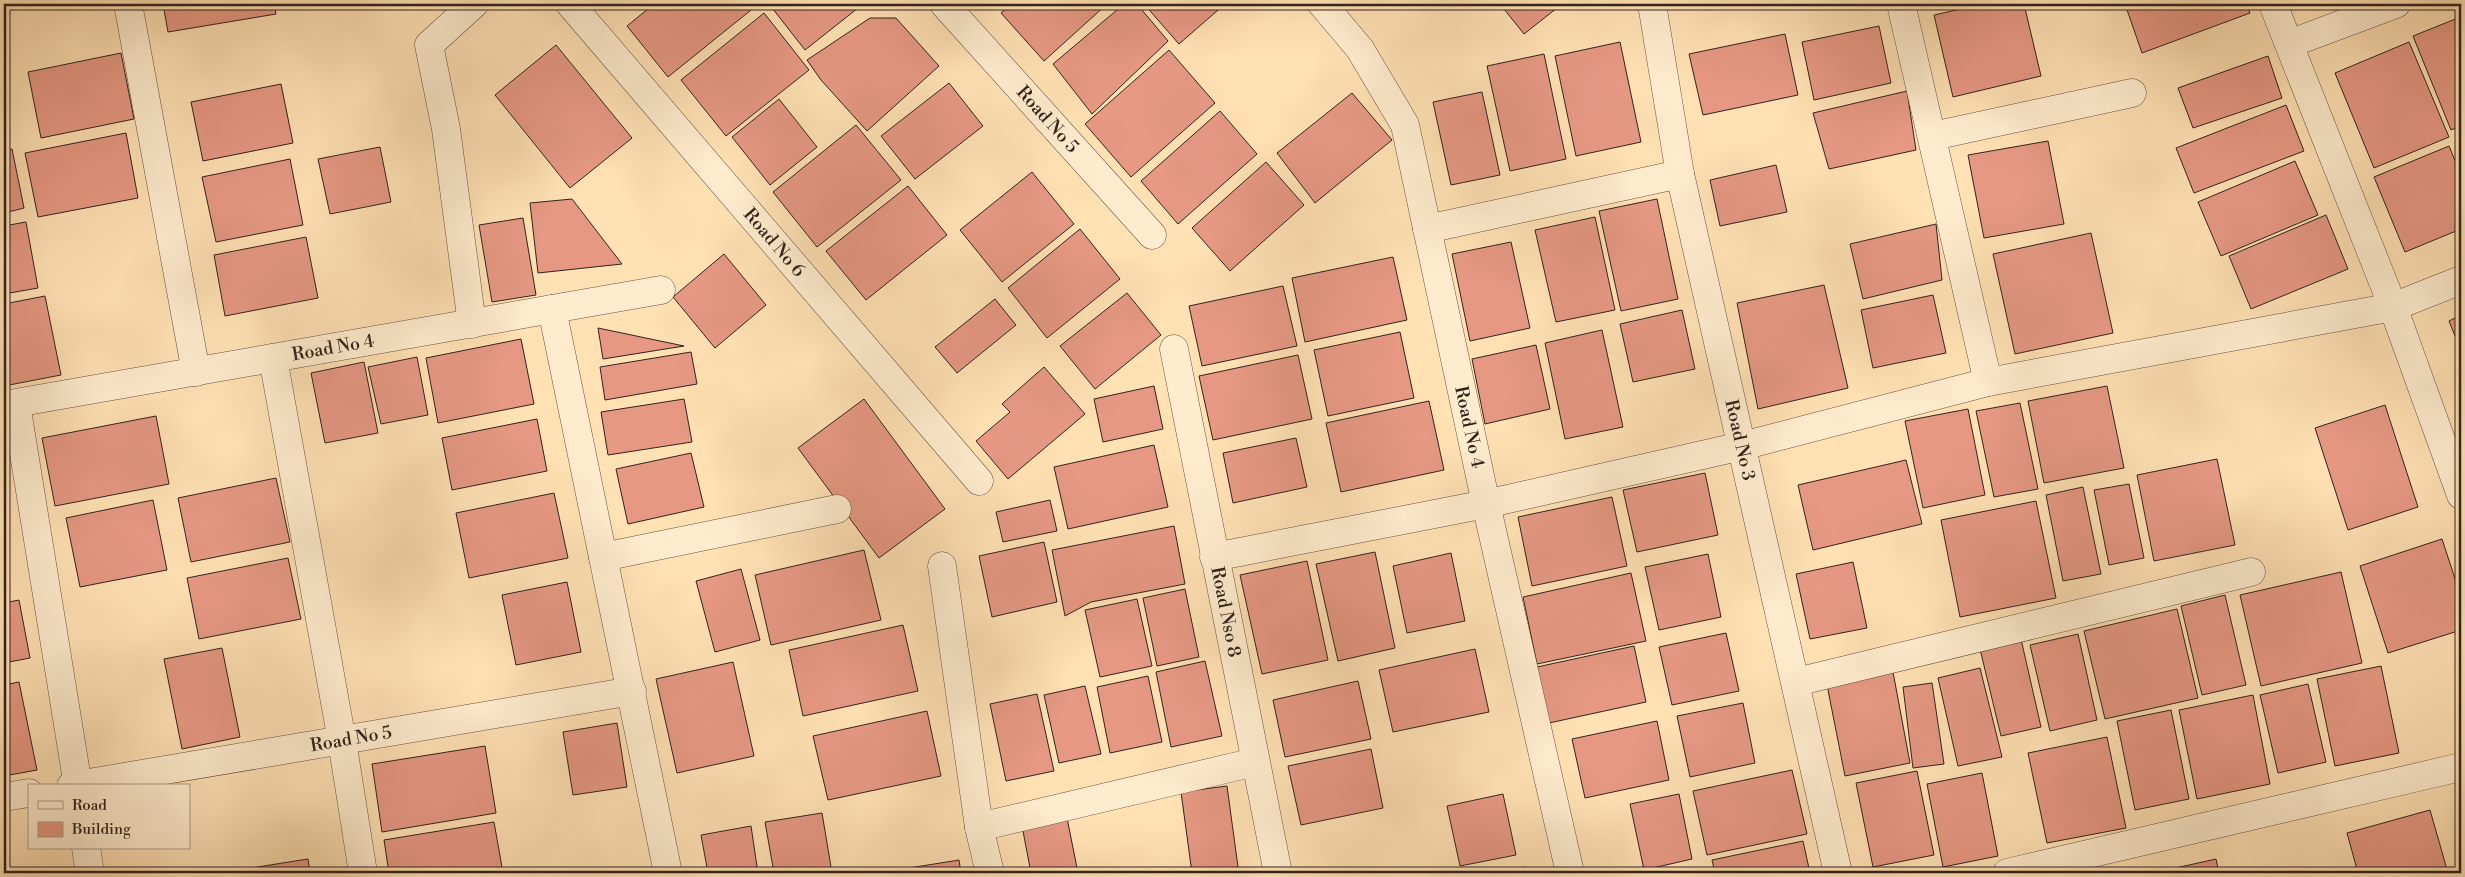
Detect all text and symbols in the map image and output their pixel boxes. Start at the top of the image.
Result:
street label: Road No 5 [1011,81,1084,158]
street label: Road No 6 [738,204,810,282]
street label: Road No 4 [290,329,376,366]
street label: Road No 4 [1449,384,1489,470]
street label: Road No 3 [1719,397,1760,483]
street label: Road Nso 8 [1205,565,1246,659]
street label: Road No 5 [309,721,394,757]
legend [28,784,190,850]
text: Road [72,796,107,815]
text: Building [71,820,131,839]

